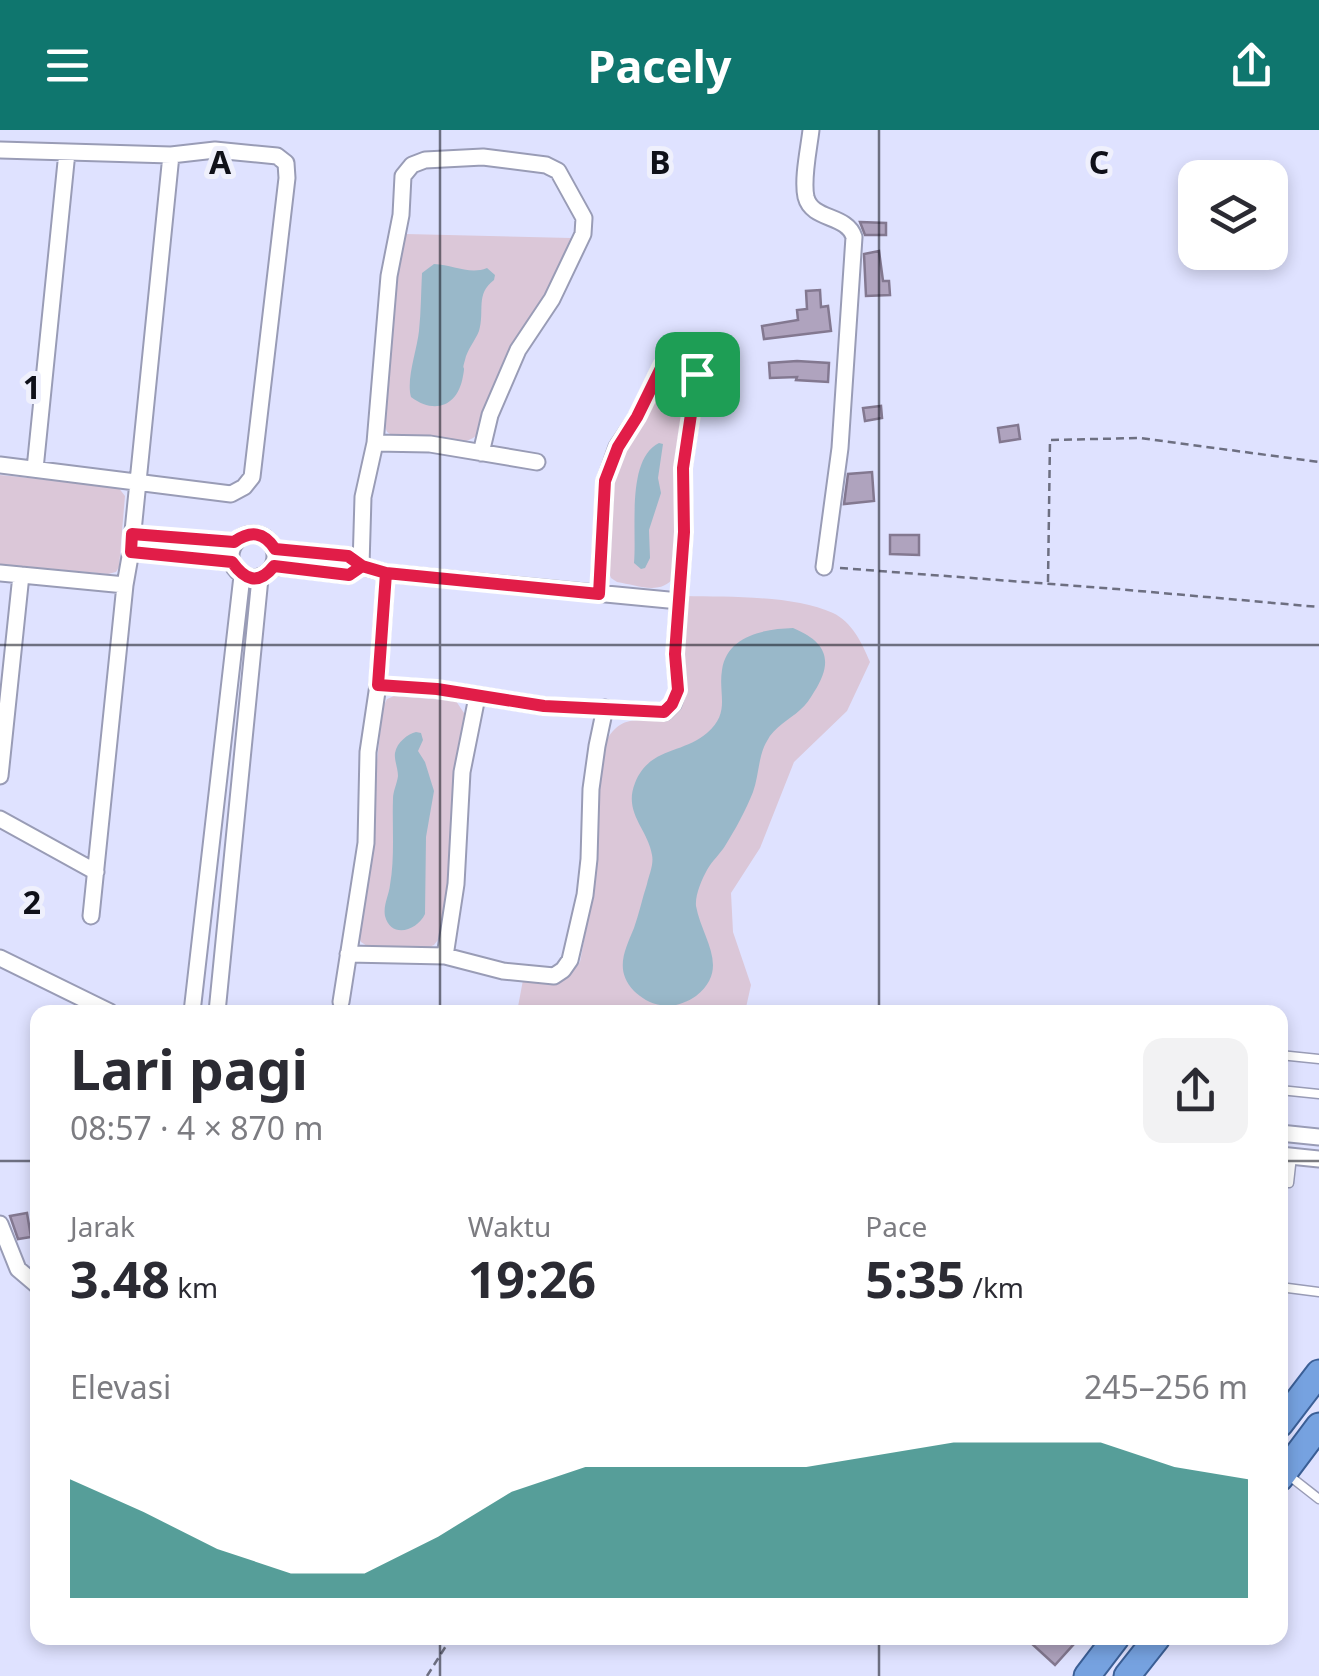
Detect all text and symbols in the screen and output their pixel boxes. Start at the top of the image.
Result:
text: Pacely [587,35,732,96]
icon: menu [40,38,95,93]
icon: share [1224,38,1279,93]
text: A [209,140,232,183]
text: B [649,140,671,183]
text: C [1089,140,1109,183]
map controls [1178,160,1288,270]
button: layers [1178,160,1288,270]
pin [655,332,740,417]
icon: arrive [670,347,725,402]
text: 1 [23,365,41,408]
text: 2 [23,880,41,923]
text: Lari pagi [70,1031,308,1106]
button: share [1143,1038,1248,1143]
text: 08:57 · 4 × 870 m [70,1106,323,1149]
text: Jarak [70,1207,135,1245]
text: Waktu [468,1207,551,1245]
text: Pace [865,1207,927,1245]
text: 3.48 [70,1245,170,1313]
text: 19:26 [468,1245,596,1313]
text: 5:35 [865,1245,965,1313]
text: km [170,1268,218,1306]
text: /km [965,1268,1024,1306]
text: Elevasi [70,1365,171,1408]
text: 245–256 m [1084,1365,1248,1408]

